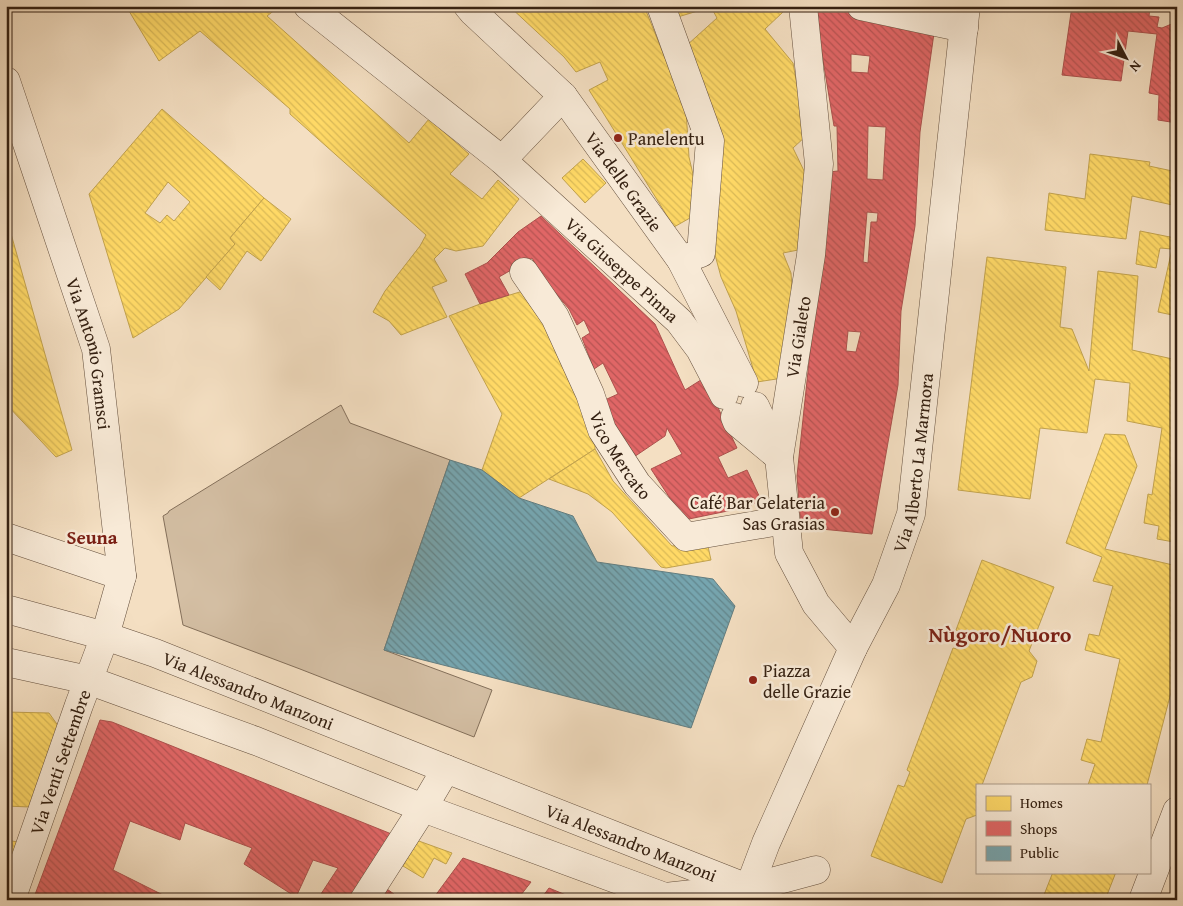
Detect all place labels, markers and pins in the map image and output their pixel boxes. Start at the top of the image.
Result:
place label: Panelentu [628,125,705,152]
marker: Panelentu [612,132,624,144]
place label: Café Bar Gelateria Sas Grasias [690,489,825,537]
marker: Café Bar Gelateria Sas Grasias [829,506,841,518]
place label: Piazza delle Grazie [763,657,851,705]
marker: Piazza delle Grazie [747,674,759,686]

